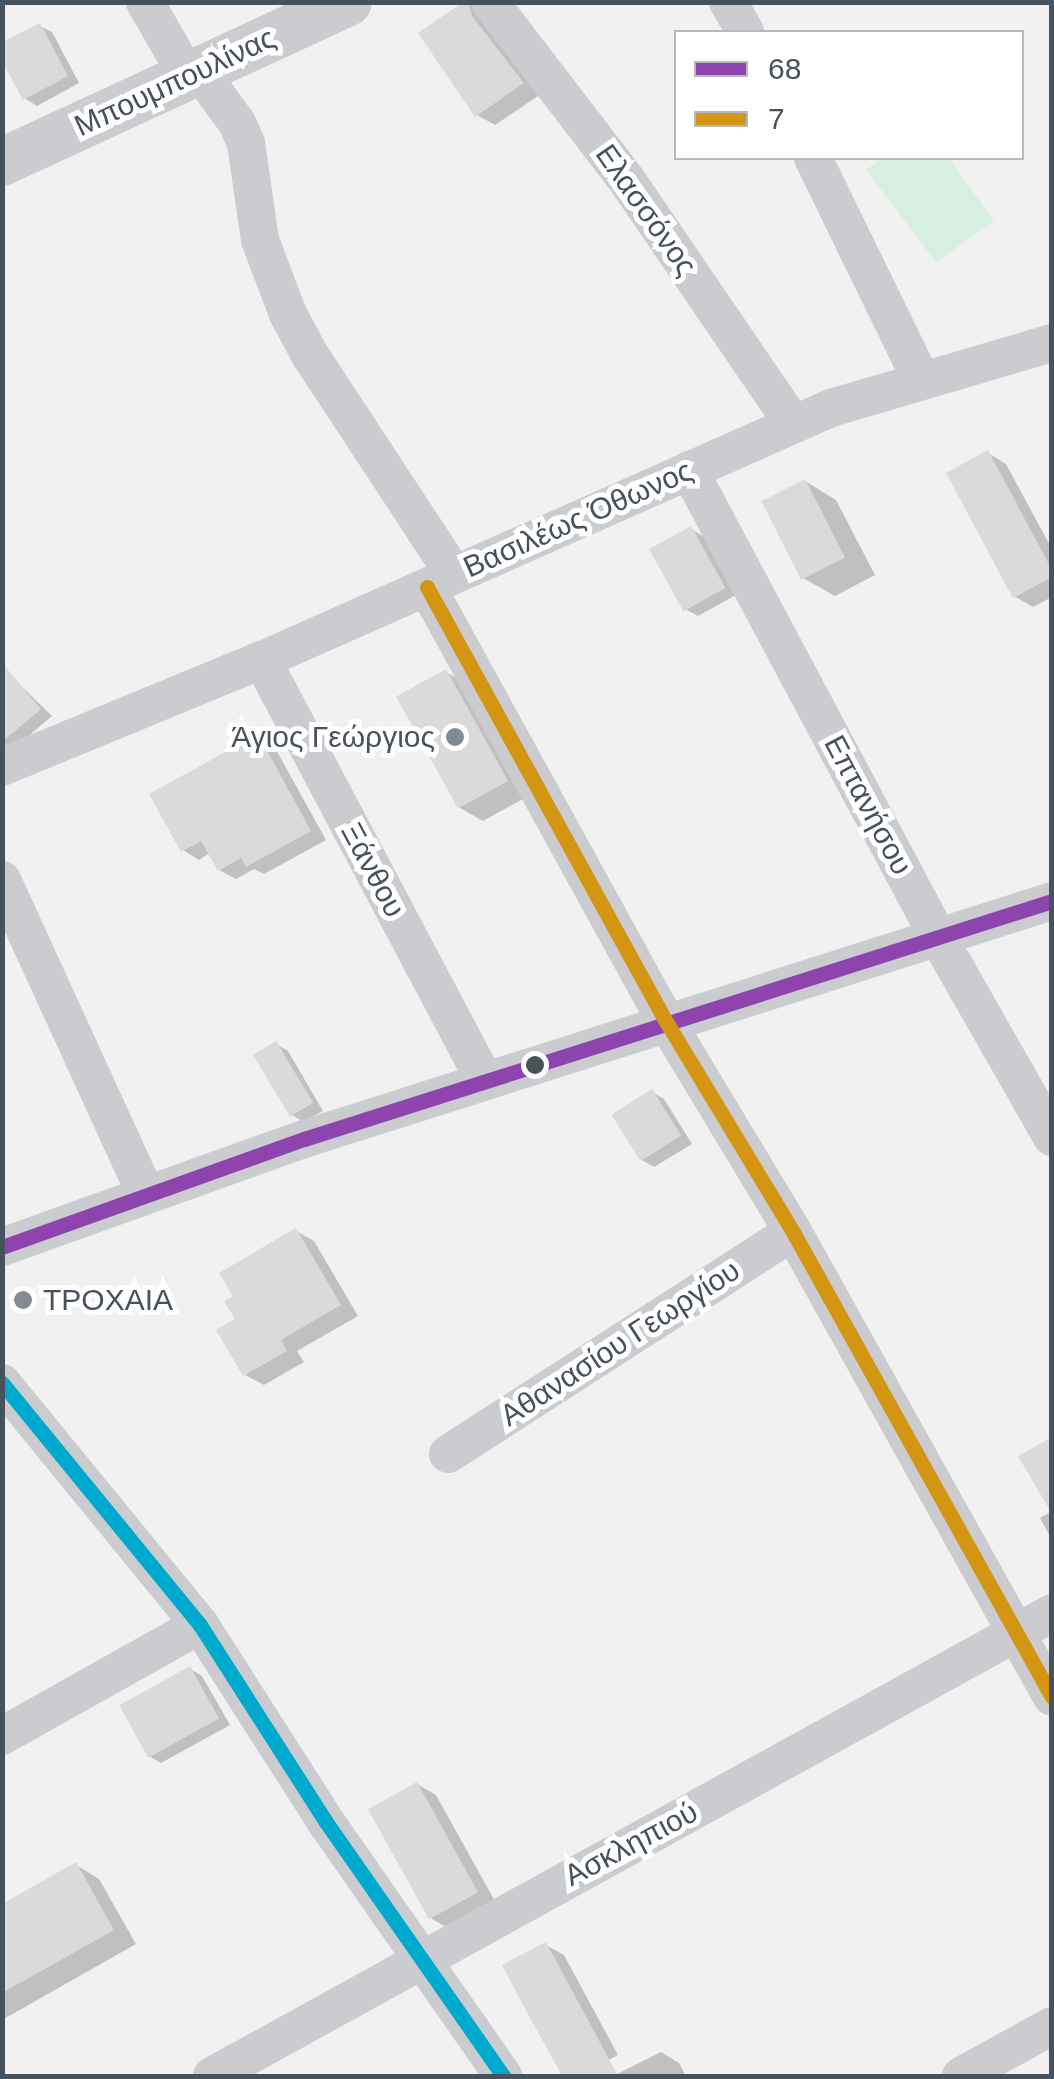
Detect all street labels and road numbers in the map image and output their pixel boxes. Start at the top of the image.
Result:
street label: Μπουμπουλίνας [69,20,281,144]
street label: Ελασσόνος [588,138,704,282]
street label: Βασιλέως Όθωνος [458,452,698,586]
street label: Επτανήσου [816,729,920,881]
street label: Ξάνθου [333,817,413,923]
street label: Αθανασίου Γεωργίου [494,1252,746,1434]
street label: Ασκληπιού [558,1794,704,1894]

